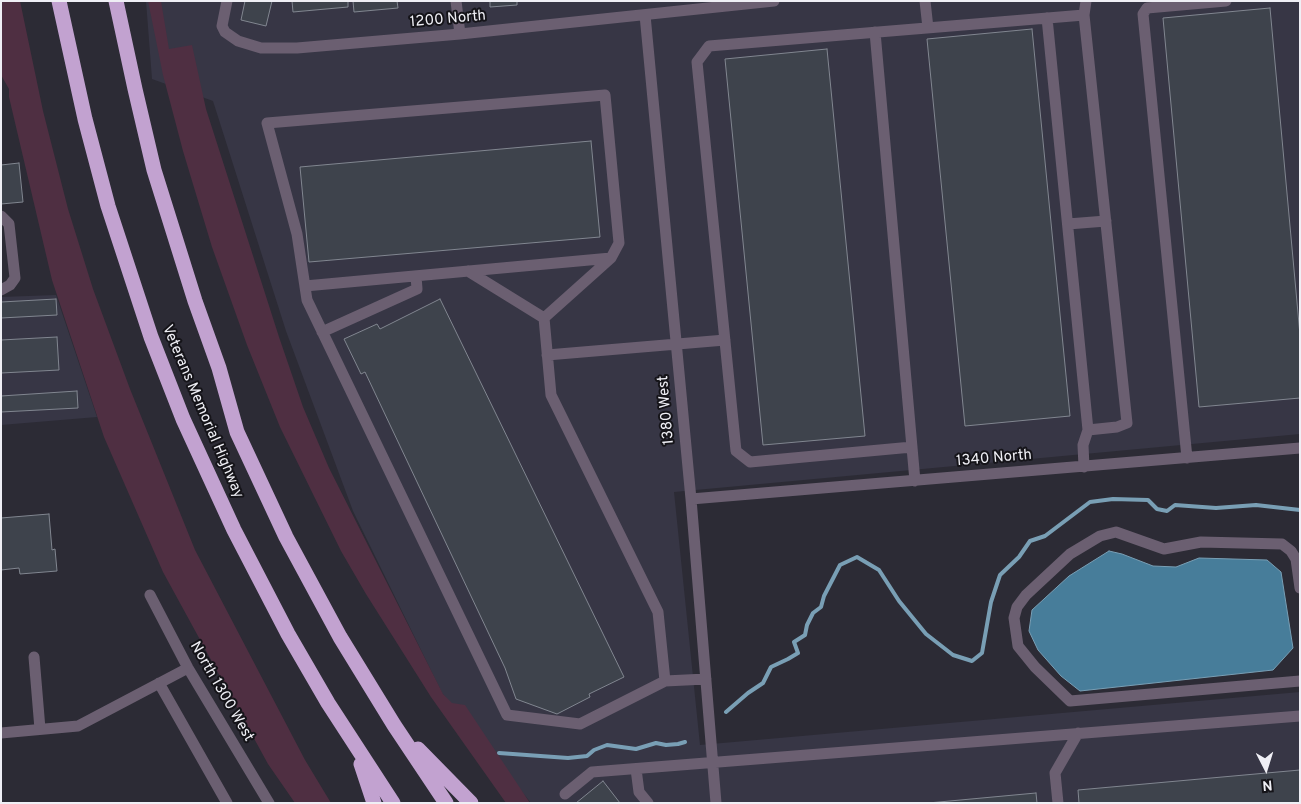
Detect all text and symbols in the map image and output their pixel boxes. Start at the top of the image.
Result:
street label: 1200 North [409,8,487,32]
street label: Veterans Memorial Highway [157,323,247,501]
street label: 1380 West [655,375,679,445]
street label: 1340 North [955,447,1033,471]
street label: North 1300 West [185,639,257,745]
north arrow [1241,744,1291,794]
text: N [1262,776,1273,793]

